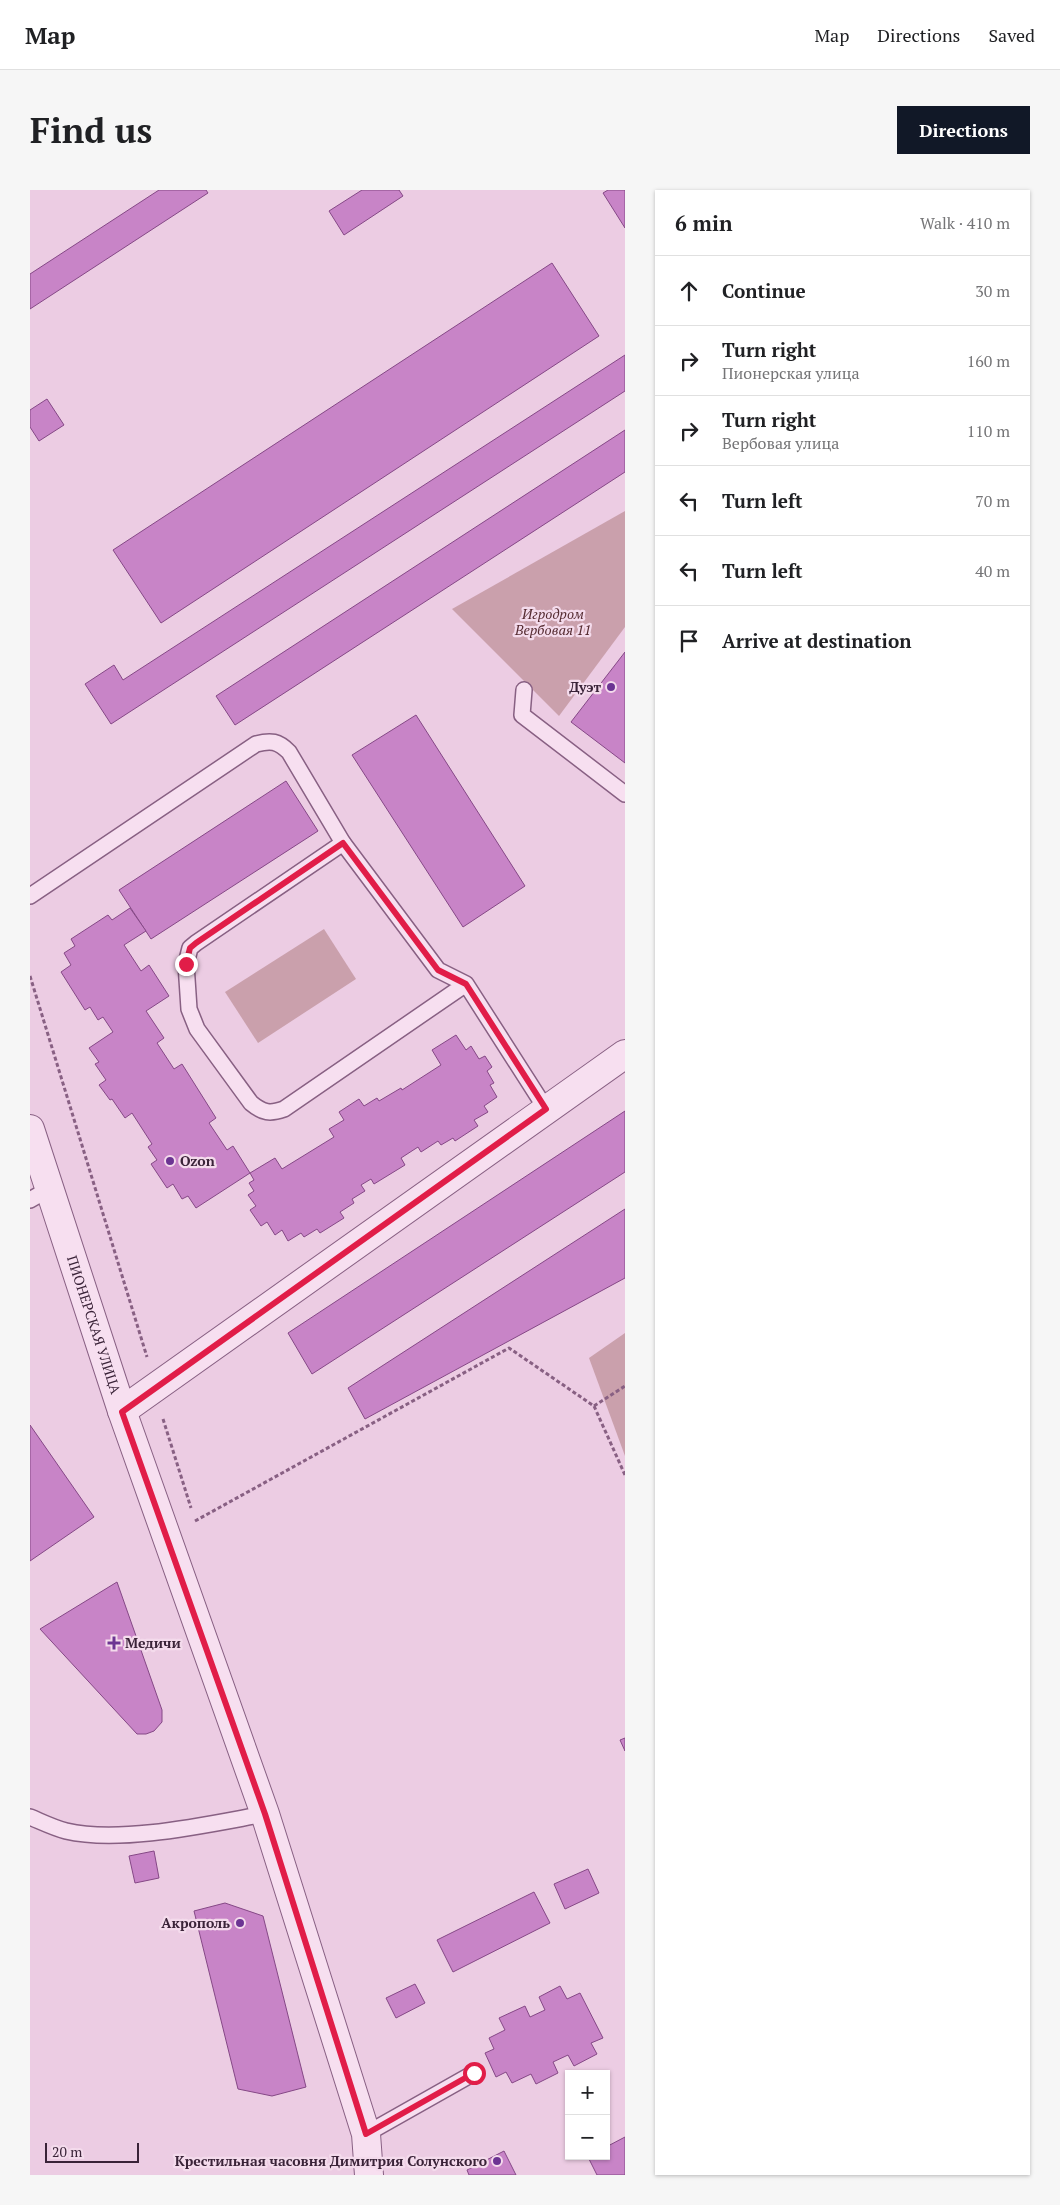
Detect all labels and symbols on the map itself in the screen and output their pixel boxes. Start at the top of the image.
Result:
park label: Игродром Вербовая 11 [514,604,591,639]
place label: Дуэт [569,677,601,696]
marker: Дуэт [605,681,617,693]
route end [175,953,198,976]
place label: Ozon [180,1151,215,1170]
marker: Ozon [164,1155,176,1167]
street label: ПИОНЕРСКАЯ УЛИЦА [63,1253,126,1397]
place label: Медичи [125,1633,181,1652]
marker: Медичи [107,1636,121,1650]
place label: Акрополь [161,1913,230,1932]
marker: Акрополь [234,1917,246,1929]
route start [463,2062,486,2085]
scale bar [45,2140,139,2163]
place label: Крестильная часовня Димитрия Солунского [175,2151,487,2170]
marker: Крестильная часовня Димитрия Солунского [491,2155,503,2167]

